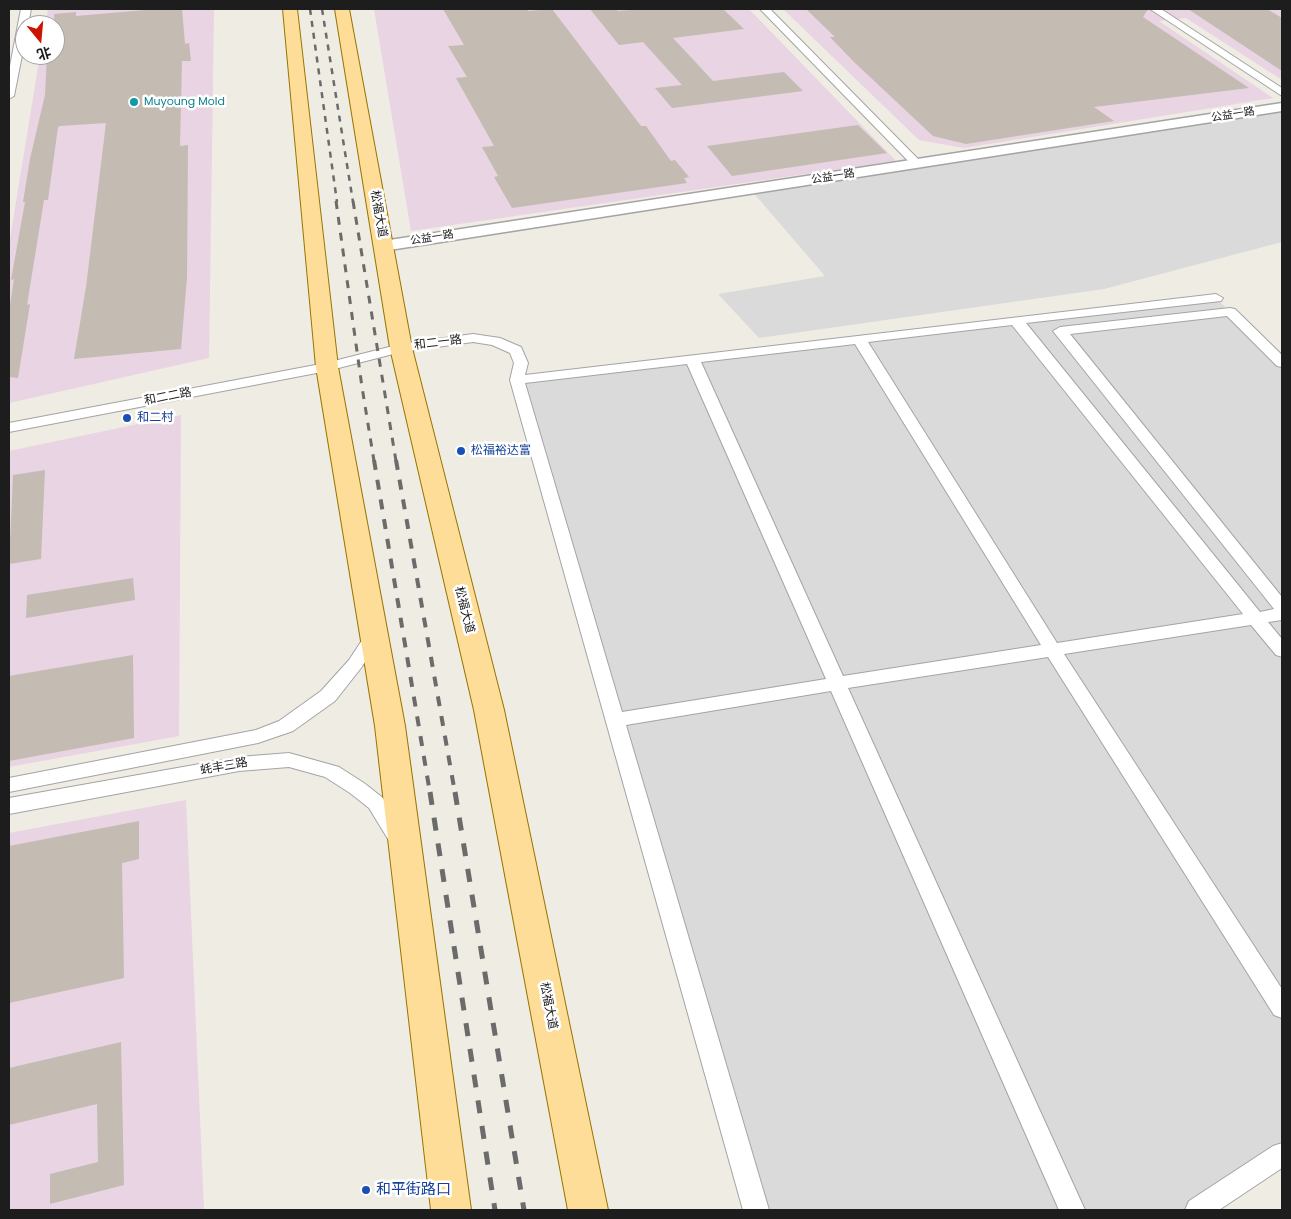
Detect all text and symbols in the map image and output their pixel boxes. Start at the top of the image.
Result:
north arrow [15,15,65,65]
text: 北 [34,42,54,65]
place label: Muyoung Mold [144,95,225,109]
marker: Muyoung Mold [128,96,140,108]
street label: 公益一路 [1210,105,1256,125]
street label: 公益一路 [810,167,856,187]
street label: 松福大道 [367,189,389,239]
street label: 公益一路 [409,228,455,248]
street label: 和二一路 [413,333,463,353]
street label: 和二二路 [143,385,193,409]
place label: 和二村 [137,411,173,425]
marker: 和二村 [121,412,133,424]
place label: 松福裕达富 [471,444,531,458]
marker: 松福裕达富 [455,445,467,457]
street label: 松福大道 [451,585,477,635]
street label: 蚝丰三路 [199,756,249,778]
street label: 松福大道 [536,981,560,1031]
place label: 和平街路口 [376,1181,451,1199]
marker: 和平街路口 [360,1184,372,1196]

